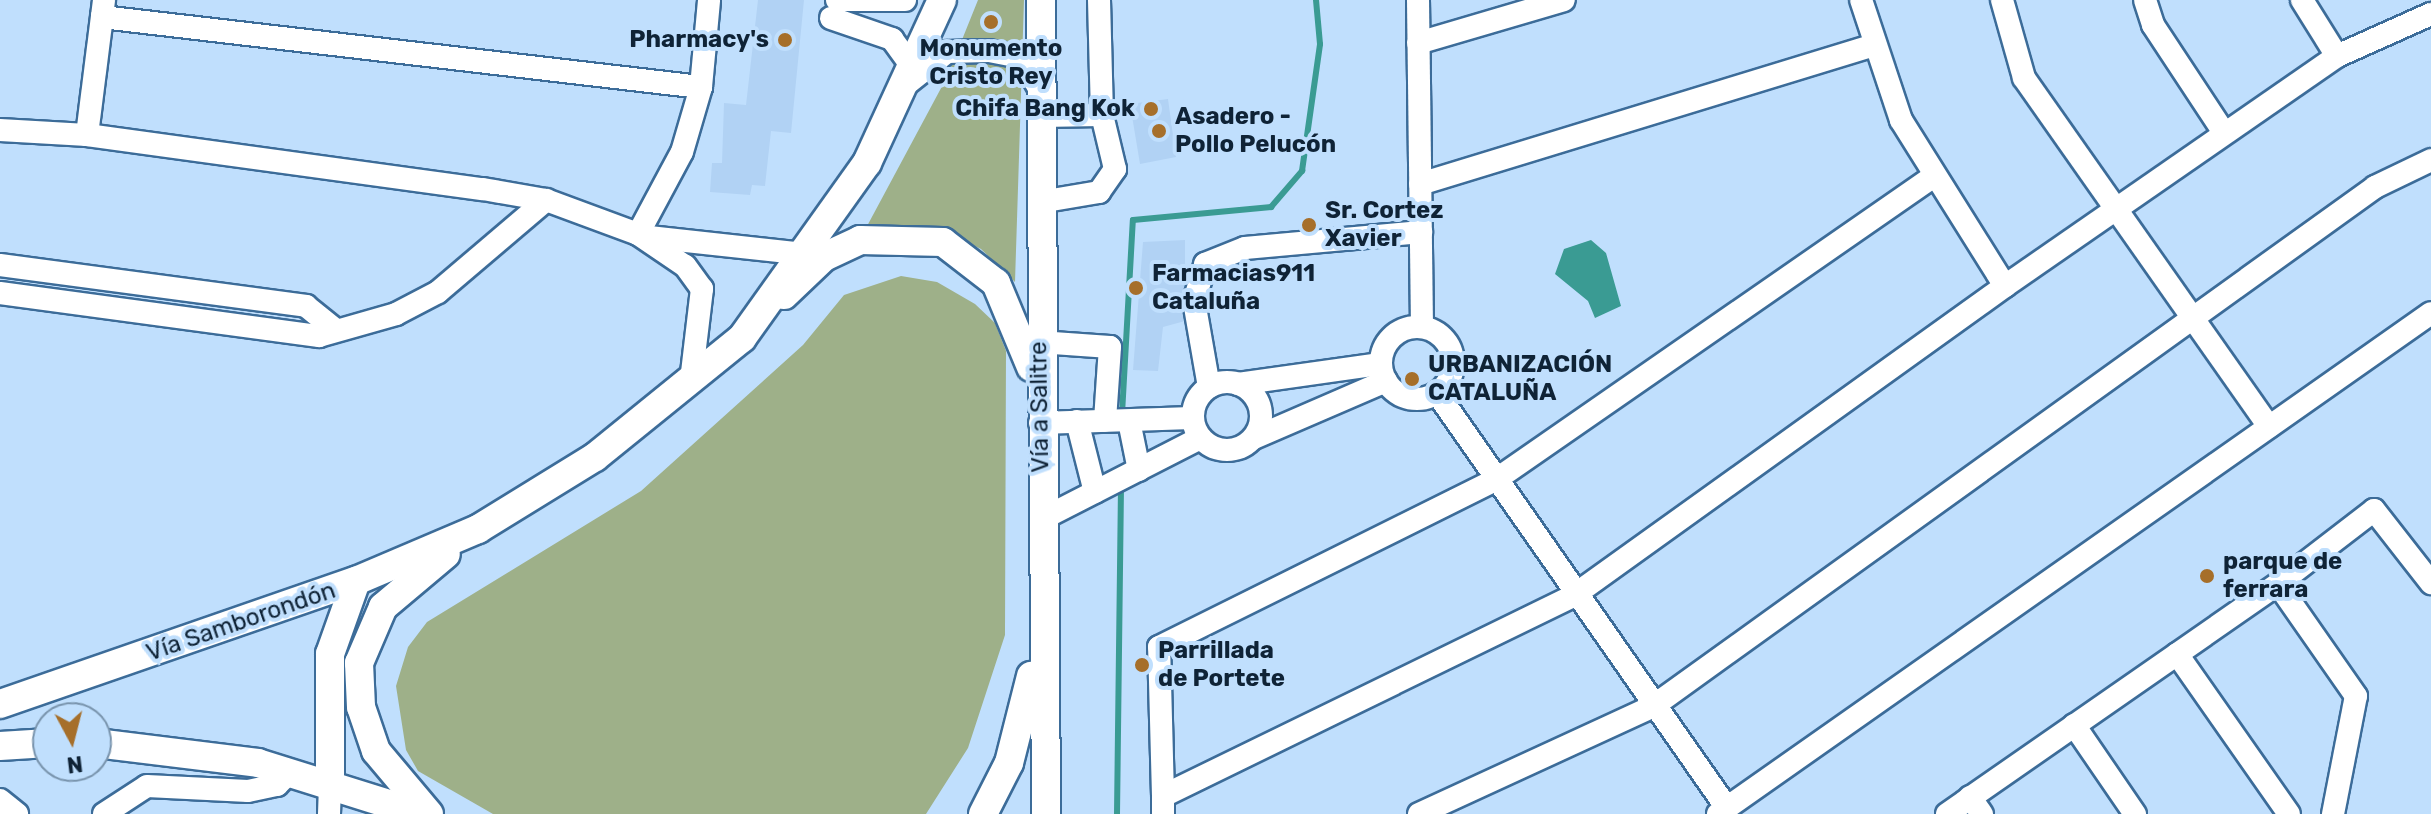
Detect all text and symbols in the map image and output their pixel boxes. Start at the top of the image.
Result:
marker: Monumento Cristo Rey [982,13,1000,31]
place label: Pharmacy's [629,26,769,54]
marker: Pharmacy's [776,31,794,49]
place label: Monumento Cristo Rey [920,35,1062,91]
place label: Chifa Bang Kok [955,95,1135,123]
marker: Chifa Bang Kok [1142,100,1160,118]
place label: Asadero - Pollo Pelucón [1175,103,1336,159]
marker: Asadero - Pollo Pelucón [1150,122,1168,140]
place label: Sr. Cortez Xavier [1325,197,1444,253]
marker: Sr. Cortez Xavier [1300,216,1318,234]
place label: Farmacias911 Cataluña [1152,260,1315,316]
marker: Farmacias911 Cataluña [1127,279,1145,297]
street label: Vía a Salitre [1024,341,1056,473]
place label: URBANIZACIÓN CATALUÑA [1428,351,1612,407]
marker: URBANIZACIÓN CATALUÑA [1403,370,1421,388]
place label: parque de ferrara [2223,548,2342,604]
marker: parque de ferrara [2198,567,2216,585]
street label: Vía Samborondón [143,576,339,668]
place label: Parrillada de Portete [1158,637,1285,693]
marker: Parrillada de Portete [1133,656,1151,674]
north arrow [32,702,112,782]
text: N [65,750,84,779]

